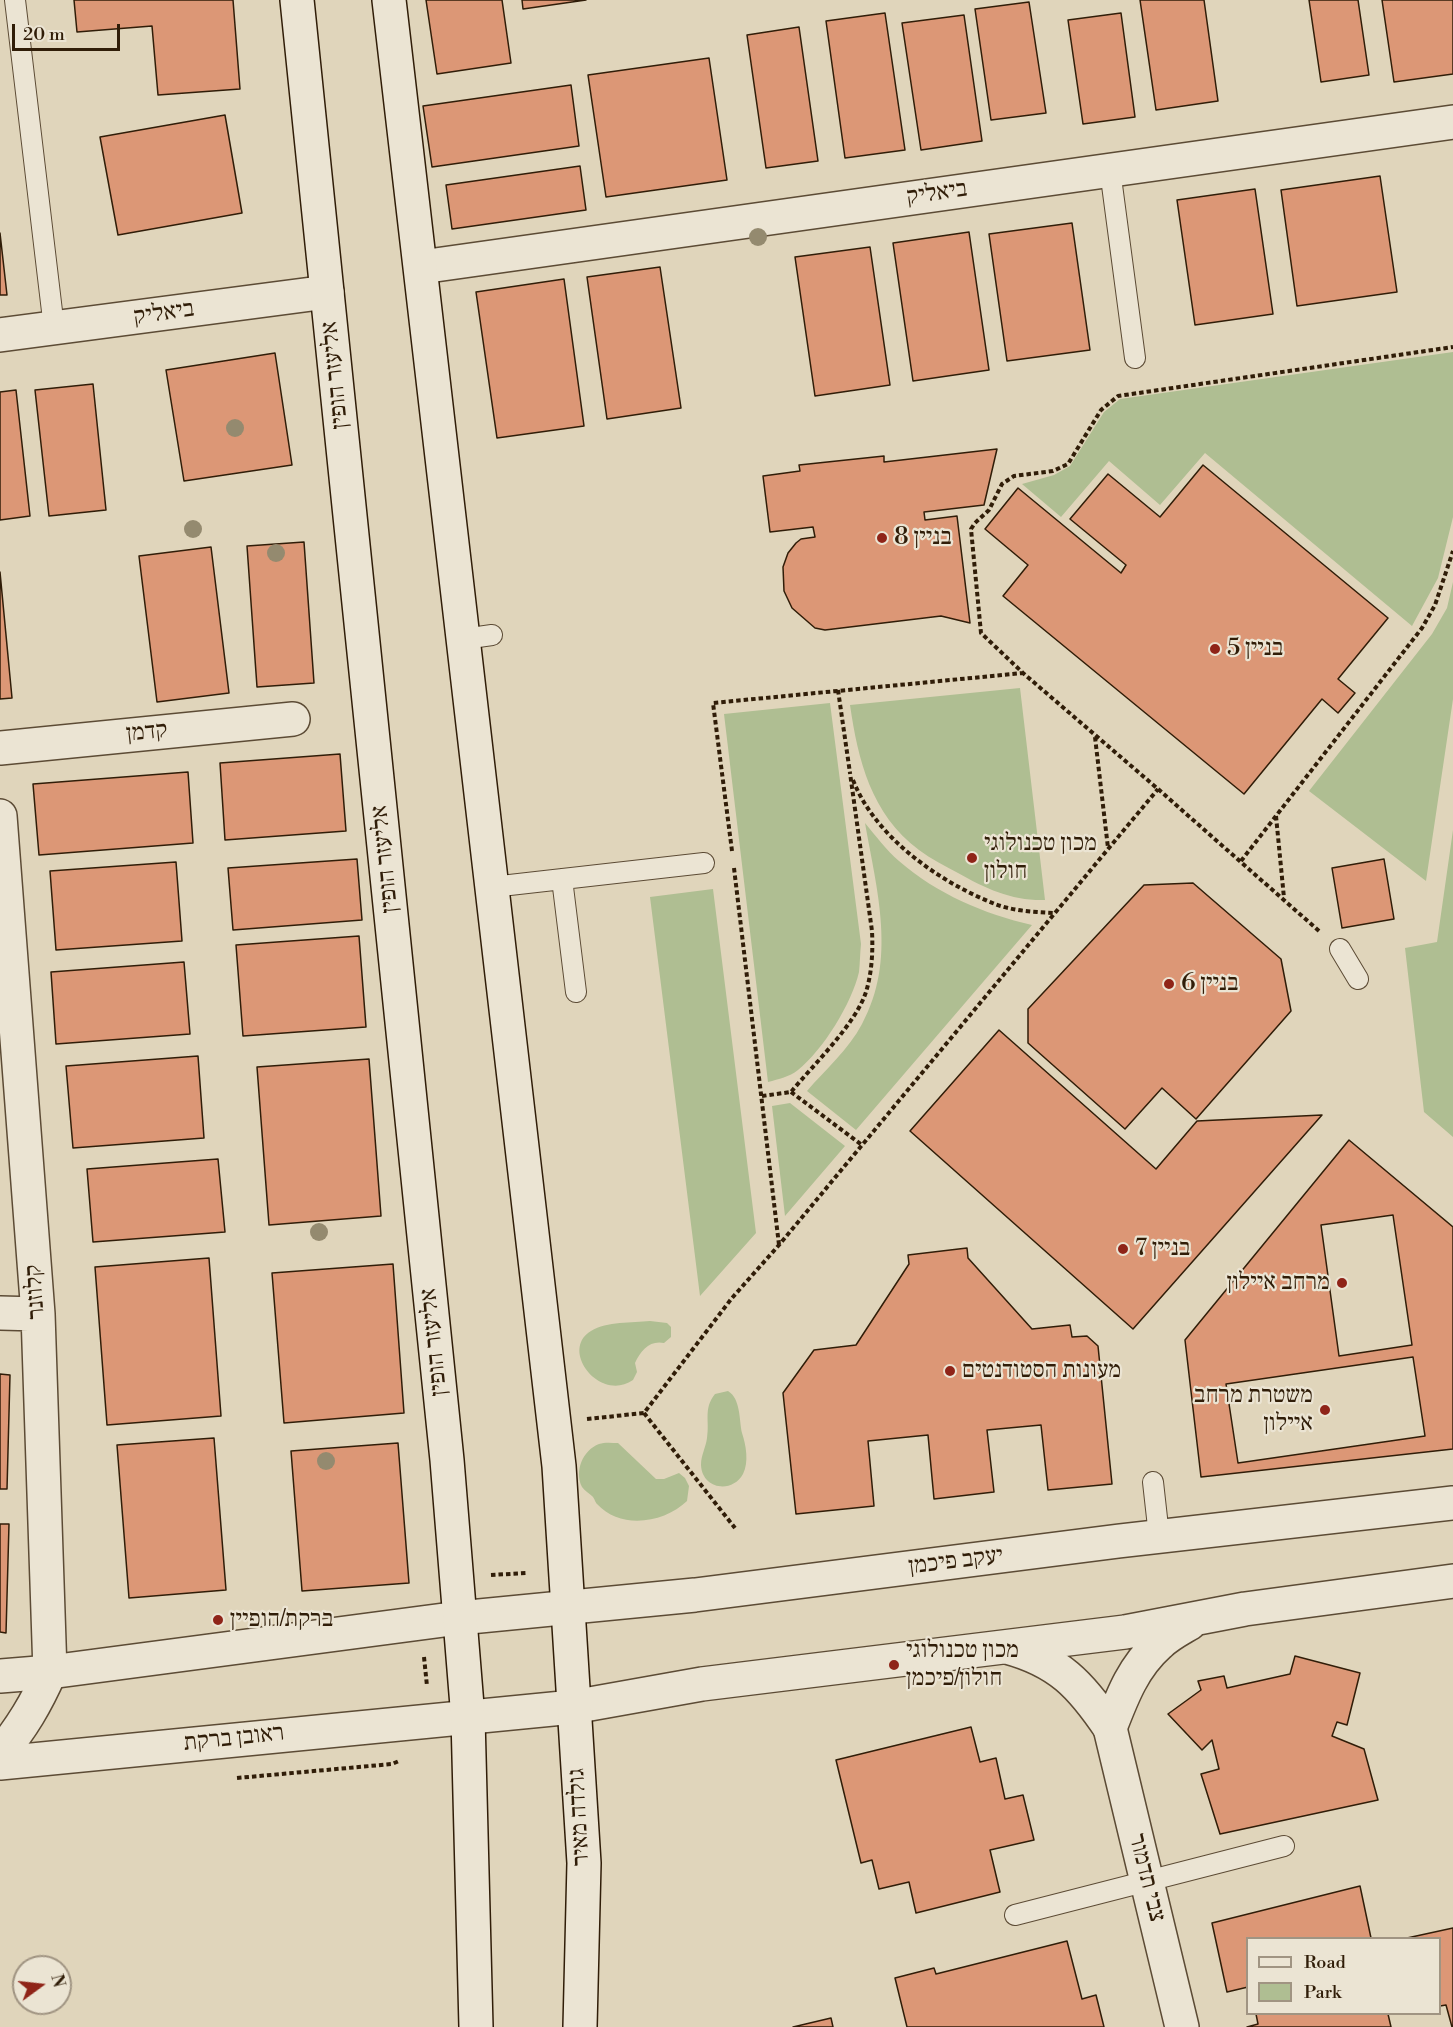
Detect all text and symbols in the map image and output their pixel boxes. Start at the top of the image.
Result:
scale bar [15,12,123,50]
text: 20 m [23,23,65,46]
street label: ביאליק [905,175,969,213]
street label: ביאליק [132,295,196,333]
street label: אליעזר הופין [316,320,356,430]
place label: בניין 8 [894,524,952,552]
marker: בניין 8 [875,531,889,545]
place label: בניין 5 [1227,635,1283,663]
marker: בניין 5 [1208,642,1222,656]
street label: קדמן [125,717,169,749]
street label: אליעזר הופין [366,804,406,914]
place label: מכון טכנולוגי חולון [984,830,1097,886]
marker: מכון טכנולוגי חולון [965,851,979,865]
place label: בניין 6 [1181,970,1239,998]
marker: בניין 6 [1162,977,1176,991]
place label: בניין 7 [1135,1235,1190,1263]
marker: בניין 7 [1116,1242,1130,1256]
street label: קלוזנר [20,1263,52,1321]
place label: מרחב איילון [1227,1269,1330,1297]
marker: מרחב איילון [1335,1276,1349,1290]
street label: אליעזר הופין [415,1287,455,1397]
place label: מעונות הסטודנטים [962,1357,1121,1385]
marker: מעונות הסטודנטים [943,1364,957,1378]
place label: משטרת מרחב איילון [1194,1382,1313,1438]
marker: משטרת מרחב איילון [1318,1403,1332,1417]
street label: יעקב פיכמן [907,1542,1005,1582]
place label: ברקת/הופיין [230,1606,333,1634]
marker: ברקת/הופיין [211,1613,225,1627]
place label: מכון טכנולוגי חולון/פיכמן [906,1637,1019,1693]
marker: מכון טכנולוגי חולון/פיכמן [887,1658,901,1672]
street label: ראובן ברקת [182,1719,286,1759]
street label: גולדה מאיר [563,1767,597,1867]
street label: צבי תדמור [1121,1831,1171,1925]
legend [1246,1937,1441,2015]
text: Road [1304,1951,1346,1974]
north arrow [12,1955,72,2015]
text: N [46,1972,69,1990]
text: Park [1304,1981,1341,2004]

